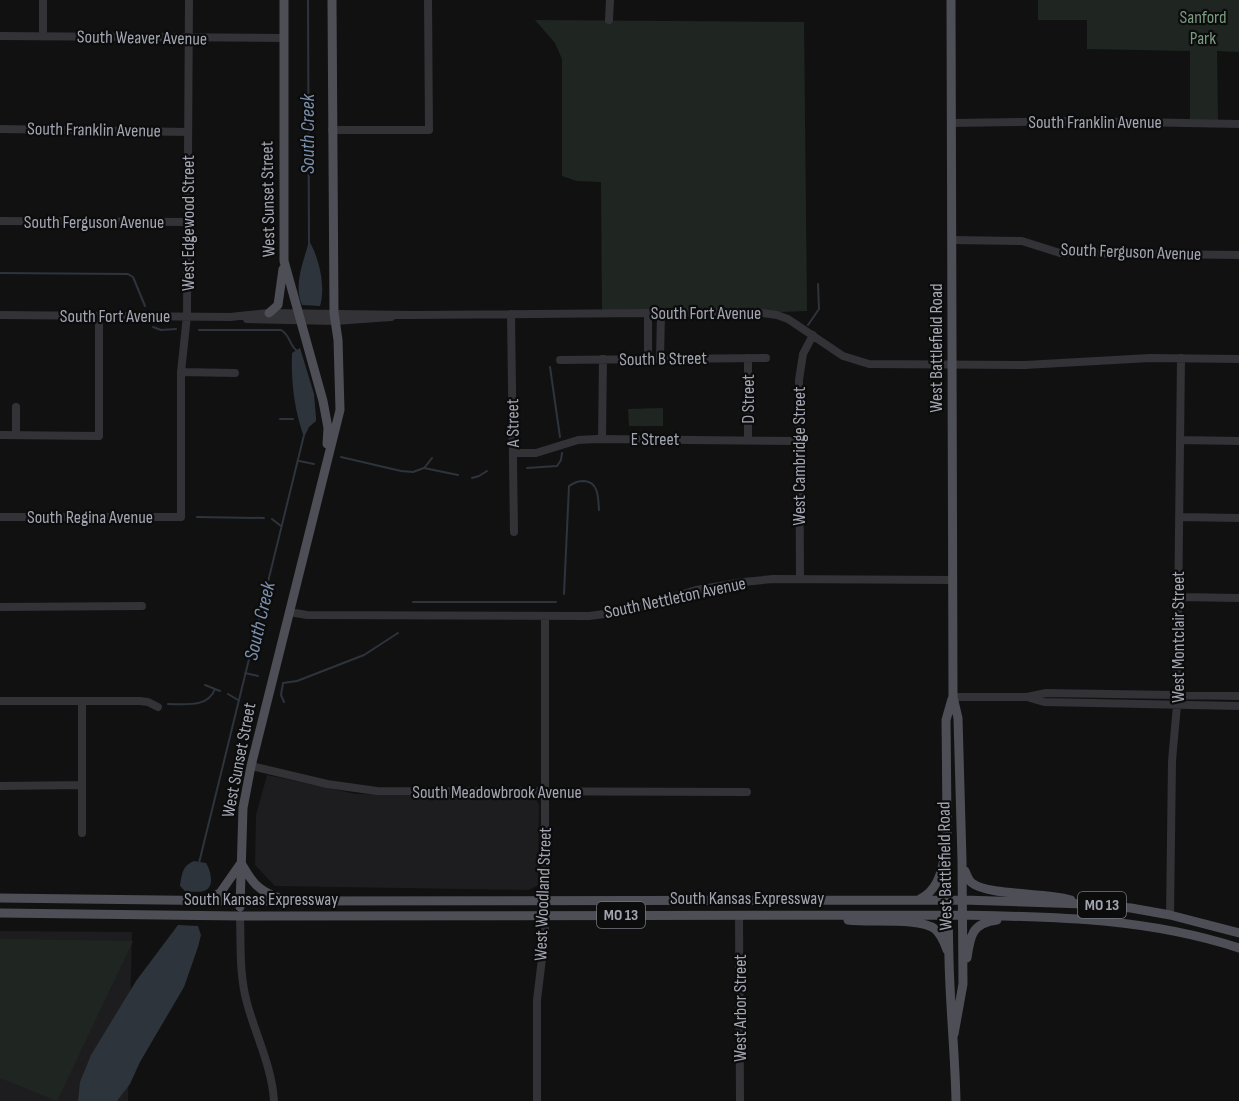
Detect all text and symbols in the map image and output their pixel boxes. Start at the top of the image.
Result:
park label: Sanford Park [1180,7,1227,49]
street label: South Weaver Avenue [77,26,207,50]
water label: South Creek [296,93,320,174]
street label: South Franklin Avenue [1028,112,1162,133]
street label: South Franklin Avenue [27,118,161,142]
street label: West Sunset Street [256,140,280,257]
street label: West Edgewood Street [178,155,199,291]
street label: South Ferguson Avenue [24,212,164,233]
street label: South Ferguson Avenue [1060,239,1202,265]
street label: West Battlefield Road [926,284,947,412]
street label: South Fort Avenue [651,303,761,324]
street label: South Fort Avenue [60,306,170,327]
street label: South B Street [619,348,707,370]
street label: D Street [738,374,759,424]
street label: West Cambridge Street [789,386,810,526]
street label: A Street [502,398,524,448]
street label: E Street [631,429,680,450]
street label: South Regina Avenue [27,507,153,528]
street label: West Montclair Street [1168,571,1189,703]
street label: South Nettleton Avenue [602,573,748,623]
water label: South Creek [239,579,281,663]
street label: West Sunset Street [218,700,261,819]
street label: South Meadowbrook Avenue [412,782,582,803]
street label: West Battlefield Road [933,801,957,931]
street label: West Woodland Street [530,826,556,961]
street label: South Kansas Expressway [670,888,824,909]
street label: South Kansas Expressway [184,889,338,910]
road number: MO 13 [1078,892,1126,918]
road number: MO 13 [597,902,645,928]
street label: West Arbor Street [730,954,751,1062]

